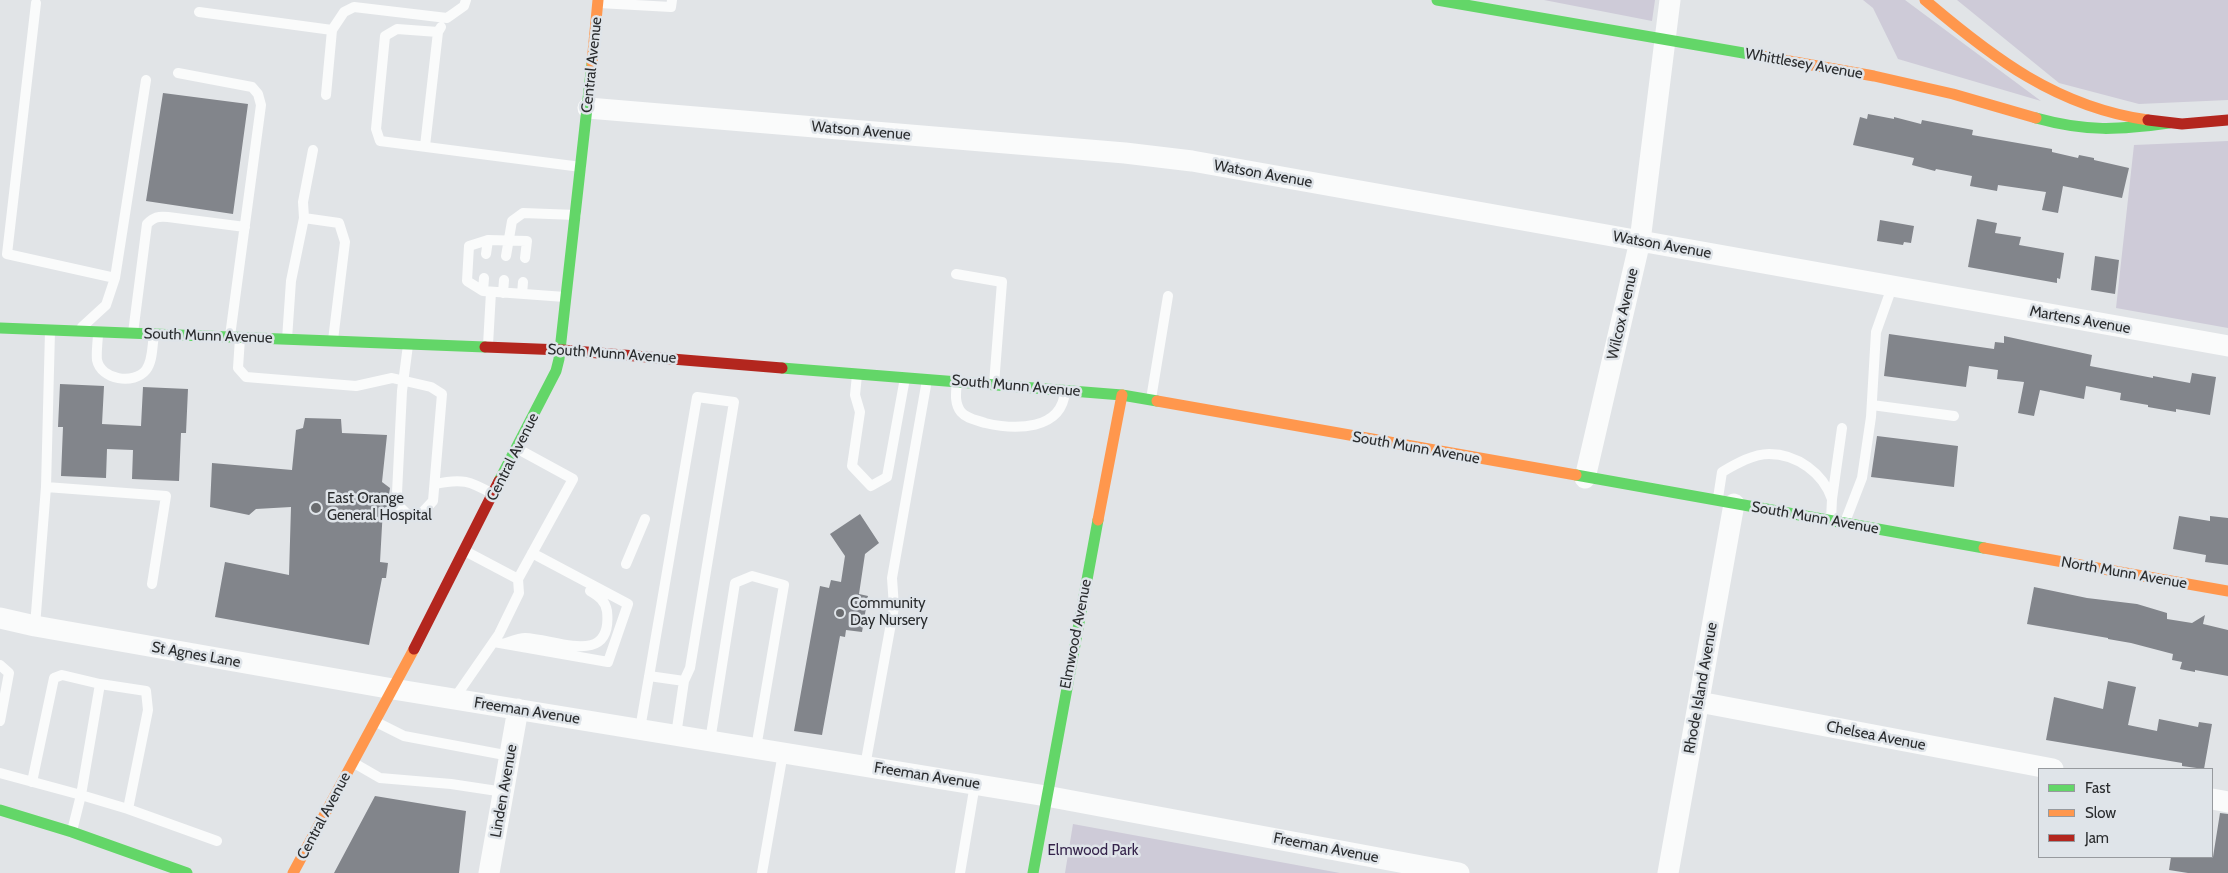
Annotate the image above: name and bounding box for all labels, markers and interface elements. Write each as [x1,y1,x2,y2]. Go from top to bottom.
street label: Central Avenue [578,16,606,114]
street label: Whittlesey Avenue [1744,45,1864,83]
street label: Watson Avenue [811,118,911,144]
street label: Watson Avenue [1212,156,1314,192]
street label: Watson Avenue [1611,227,1713,263]
street label: Wilcox Avenue [1604,266,1642,362]
street label: Martens Avenue [2028,302,2132,338]
street label: South Munn Avenue [143,325,273,347]
street label: South Munn Avenue [547,341,677,367]
street label: South Munn Avenue [951,371,1081,401]
street label: Central Avenue [483,410,543,504]
street label: South Munn Avenue [1351,428,1481,468]
place label: East Orange General Hospital [327,490,432,525]
street label: South Munn Avenue [1750,498,1880,538]
marker: East Orange General Hospital [309,501,323,515]
street label: North Munn Avenue [2060,553,2188,593]
street label: Elmwood Avenue [1057,578,1095,690]
place label: Community Day Nursery [850,595,928,630]
marker: Community Day Nursery [834,607,846,619]
street label: Rhode Island Avenue [1681,621,1721,755]
street label: St Agnes Lane [150,638,242,672]
street label: Freeman Avenue [473,694,581,728]
street label: Chelsea Avenue [1825,718,1927,754]
street label: Linden Avenue [487,743,521,839]
street label: Freeman Avenue [873,759,981,793]
legend [2038,768,2213,858]
street label: Central Avenue [293,769,355,863]
text: Fast [2085,779,2110,797]
text: Slow [2085,804,2116,822]
street label: Freeman Avenue [1272,829,1380,867]
text: Jam [2085,829,2109,847]
park label: Elmwood Park [1048,842,1138,860]

